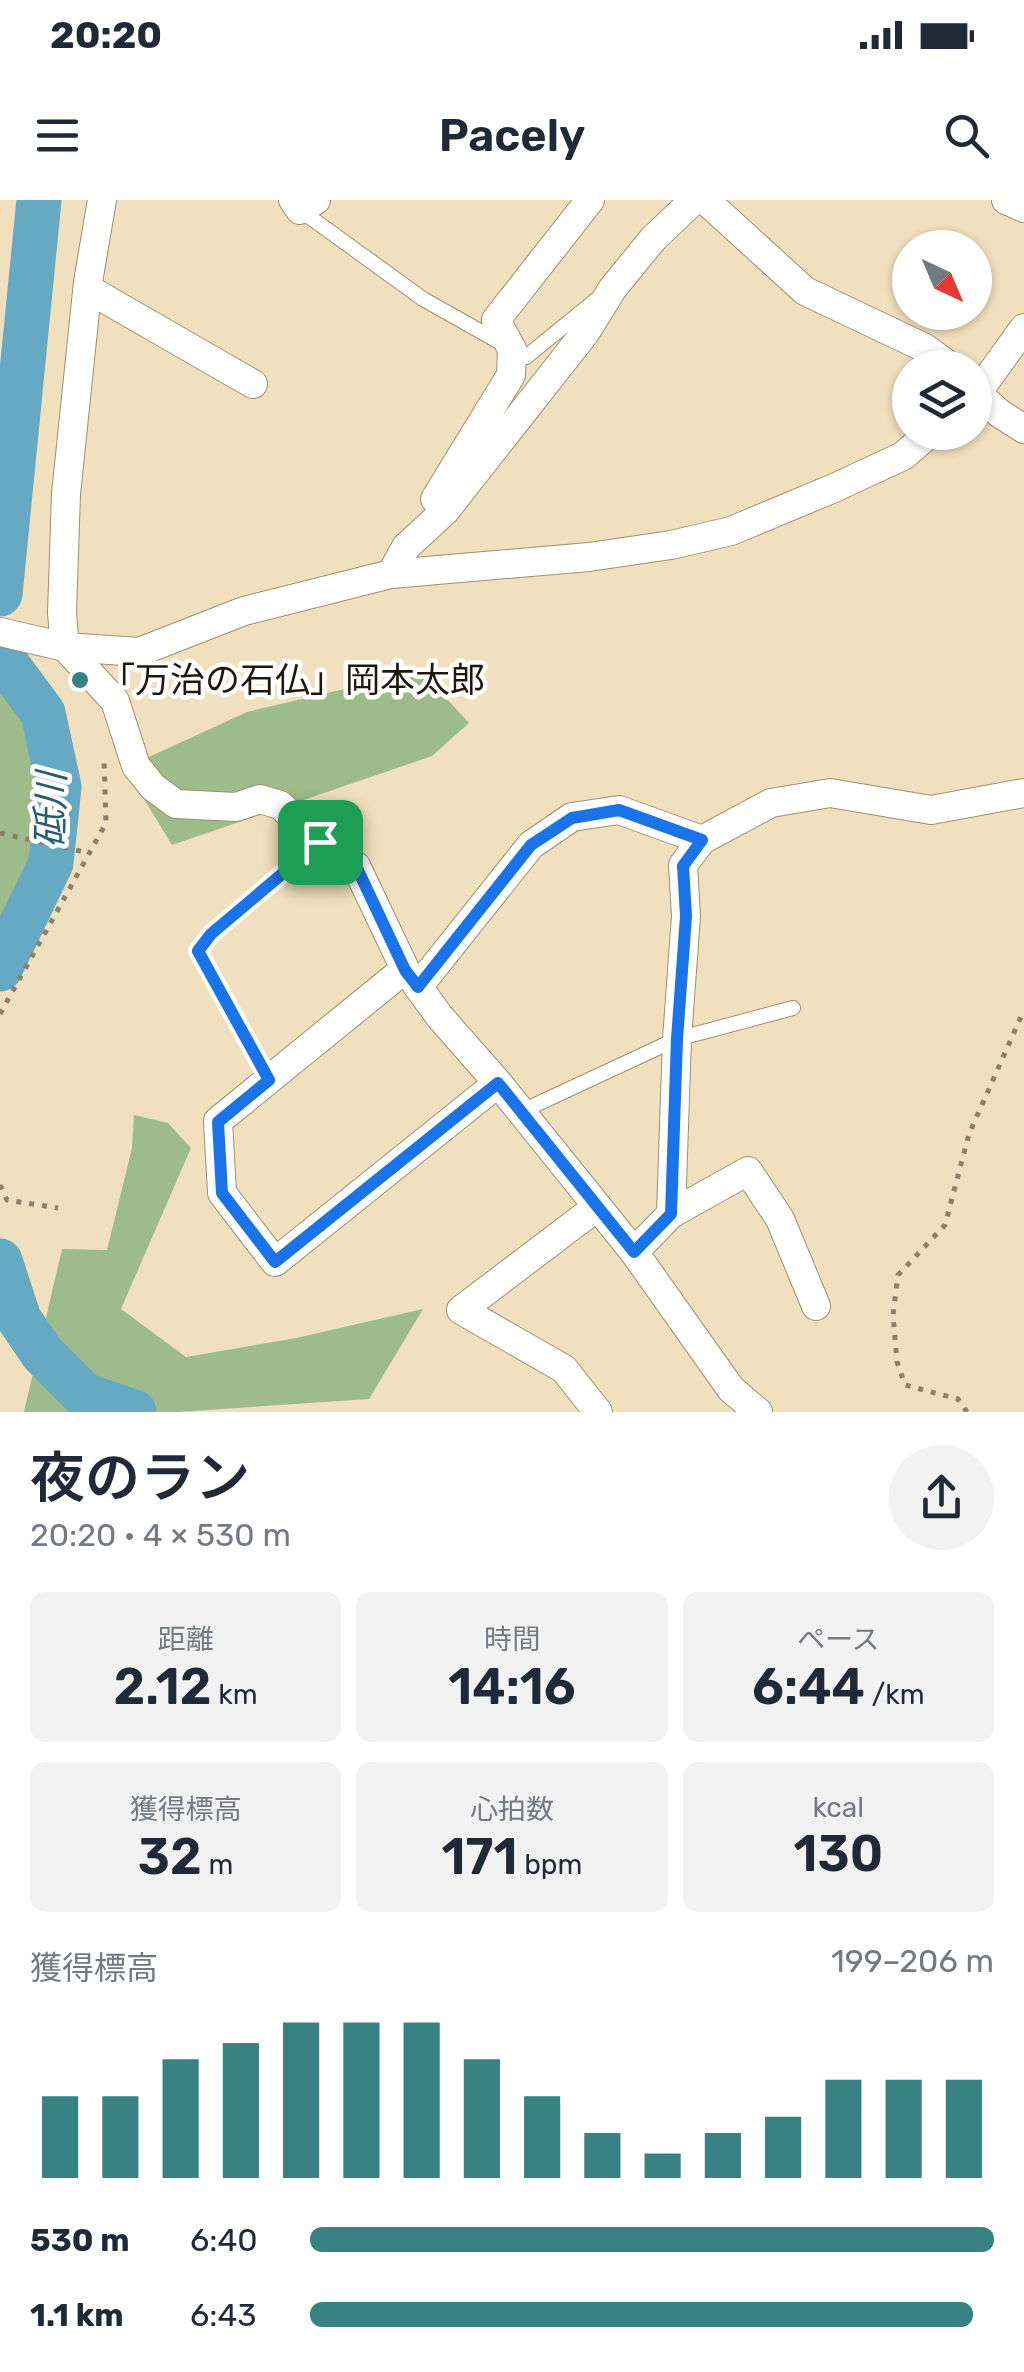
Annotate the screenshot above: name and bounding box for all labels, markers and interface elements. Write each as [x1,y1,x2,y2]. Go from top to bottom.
text: 20:20 [50,12,162,58]
icon: menu [30,108,85,163]
icon: search [939,108,994,163]
text: Pacely [439,109,585,162]
north arrow [892,230,992,330]
map controls [892,230,992,450]
button: layers [892,350,992,450]
place label: 「万治の石仏」岡本太郎 [100,659,485,701]
marker: 「万治の石仏」岡本太郎 [69,669,91,691]
water label: 砥川 [27,768,75,848]
pin [278,800,363,885]
icon: arrive [293,815,348,870]
button: share [889,1445,994,1550]
text: 夜のラン [30,1446,250,1511]
text: 20:20 · 4 × 530 m [30,1516,291,1554]
text: 距離 [158,1623,214,1656]
text: 時間 [484,1623,540,1656]
text: ペース [797,1623,880,1656]
text: 2.12 [114,1657,212,1717]
text: 14:16 [448,1657,576,1717]
text: 6:44 [752,1657,865,1717]
text: km [212,1678,258,1711]
text: /km [865,1678,925,1711]
text: kcal [813,1791,864,1824]
text: 獲得標高 [130,1793,242,1826]
text: 心拍数 [470,1793,554,1826]
text: 130 [794,1824,883,1884]
text: 32 [138,1827,202,1887]
text: 171 [442,1827,517,1887]
text: m [202,1848,234,1881]
text: bpm [517,1848,582,1881]
text: 199–206 m [831,1942,994,1980]
text: 獲得標高 [30,1949,158,1987]
text: 530 m [30,2221,130,2259]
text: 6:40 [190,2221,258,2259]
text: 1.1 km [30,2296,124,2334]
text: 6:43 [190,2296,257,2334]

